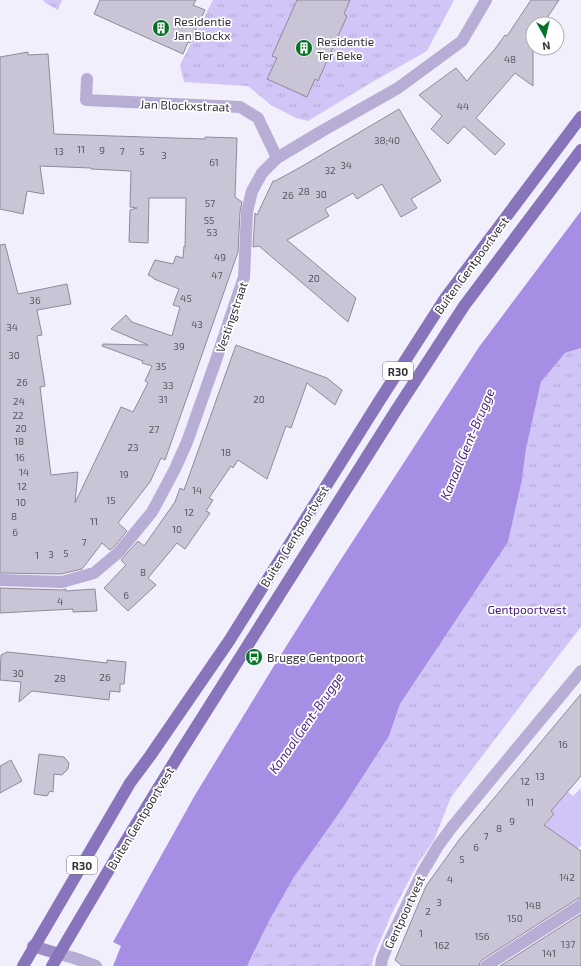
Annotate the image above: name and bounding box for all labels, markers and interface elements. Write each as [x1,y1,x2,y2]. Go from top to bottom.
place label: Residentie Jan Blockx [174,14,231,42]
north arrow [525,16,565,56]
building icon: Residentie Jan Blockx [151,18,171,38]
place label: Residentie Ter Beke [317,34,374,62]
building icon: Residentie Ter Beke [294,38,314,58]
text: N [542,39,551,53]
house number: 48 [504,53,516,65]
street label: Jan Blockxstraat [140,96,230,114]
house number: 44 [457,100,469,112]
house number: 38;40 [374,134,400,146]
house number: 11 [77,143,85,155]
house number: 9 [99,144,105,156]
house number: 13 [54,145,64,157]
house number: 7 [119,145,125,157]
house number: 5 [139,145,145,157]
house number: 3 [161,149,167,161]
house number: 61 [209,156,219,168]
house number: 34 [340,159,352,171]
house number: 32 [324,164,336,176]
house number: 28 [298,185,310,197]
house number: 30 [315,188,327,200]
house number: 26 [282,189,294,201]
house number: 57 [205,197,215,209]
street label: Buiten Gentpoortvest [431,213,511,316]
house number: 55 [204,214,214,226]
house number: 53 [207,226,217,238]
house number: 49 [214,251,226,263]
house number: 47 [211,269,223,281]
house number: 20 [308,272,320,284]
street label: Vestingstraat [212,279,250,354]
house number: 45 [180,292,192,304]
house number: 36 [29,294,41,306]
house number: 43 [191,318,203,330]
house number: 34 [6,321,18,333]
house number: 39 [173,340,185,352]
house number: 30 [8,349,20,361]
house number: 35 [156,360,166,372]
road number: R30 [383,362,413,380]
house number: 26 [16,376,28,388]
house number: 33 [162,379,174,391]
water label: Kanaal Gent-Brugge [436,386,498,502]
house number: 31 [158,393,168,405]
house number: 20 [253,393,265,405]
house number: 24 [13,395,25,407]
house number: 22 [12,409,24,421]
house number: 20 [15,422,27,434]
house number: 27 [149,423,159,435]
house number: 18 [14,435,24,447]
house number: 23 [127,441,139,453]
house number: 18 [221,446,231,458]
house number: 16 [15,451,25,463]
house number: 14 [19,466,29,478]
house number: 19 [119,468,129,480]
house number: 12 [17,480,27,492]
street label: Buiten Gentpoortvest [257,482,331,589]
house number: 14 [192,484,202,496]
house number: 15 [106,494,116,506]
house number: 10 [16,496,26,508]
house number: 12 [184,506,194,518]
house number: 8 [11,510,17,522]
house number: 11 [90,515,98,527]
house number: 10 [172,523,182,535]
house number: 6 [12,526,18,538]
house number: 7 [81,536,87,548]
house number: 5 [63,547,69,559]
house number: 3 [48,548,54,560]
house number: 1 [35,549,39,561]
house number: 8 [140,566,146,578]
house number: 6 [123,589,129,601]
house number: 4 [57,595,63,607]
park label: Gentpoortvest [488,602,567,616]
bus stop icon: Brugge Gentpoort [244,647,264,667]
place label: Brugge Gentpoort [267,650,364,664]
house number: 30 [12,667,24,679]
water label: Kanaal Gent-Brugge [265,669,347,777]
house number: 26 [99,671,111,683]
house number: 28 [54,672,66,684]
house number: 16 [558,738,568,750]
street label: Buiten Gentpoortvest [104,764,176,872]
house number: 13 [535,770,545,782]
house number: 12 [520,775,530,787]
house number: 11 [526,796,534,808]
house number: 9 [509,815,515,827]
house number: 8 [496,822,502,834]
house number: 7 [483,830,489,842]
house number: 6 [473,841,479,853]
house number: 5 [459,853,465,865]
road number: R30 [67,856,97,874]
house number: 142 [559,871,575,883]
street label: Gentpoortvest [381,873,427,951]
house number: 4 [447,873,453,885]
house number: 3 [436,896,442,908]
house number: 148 [525,899,541,911]
house number: 2 [425,905,431,917]
house number: 150 [507,912,523,924]
house number: 1 [419,927,423,939]
house number: 156 [474,930,490,942]
house number: 137 [561,938,575,950]
house number: 162 [434,939,450,951]
house number: 141 [542,947,556,959]

